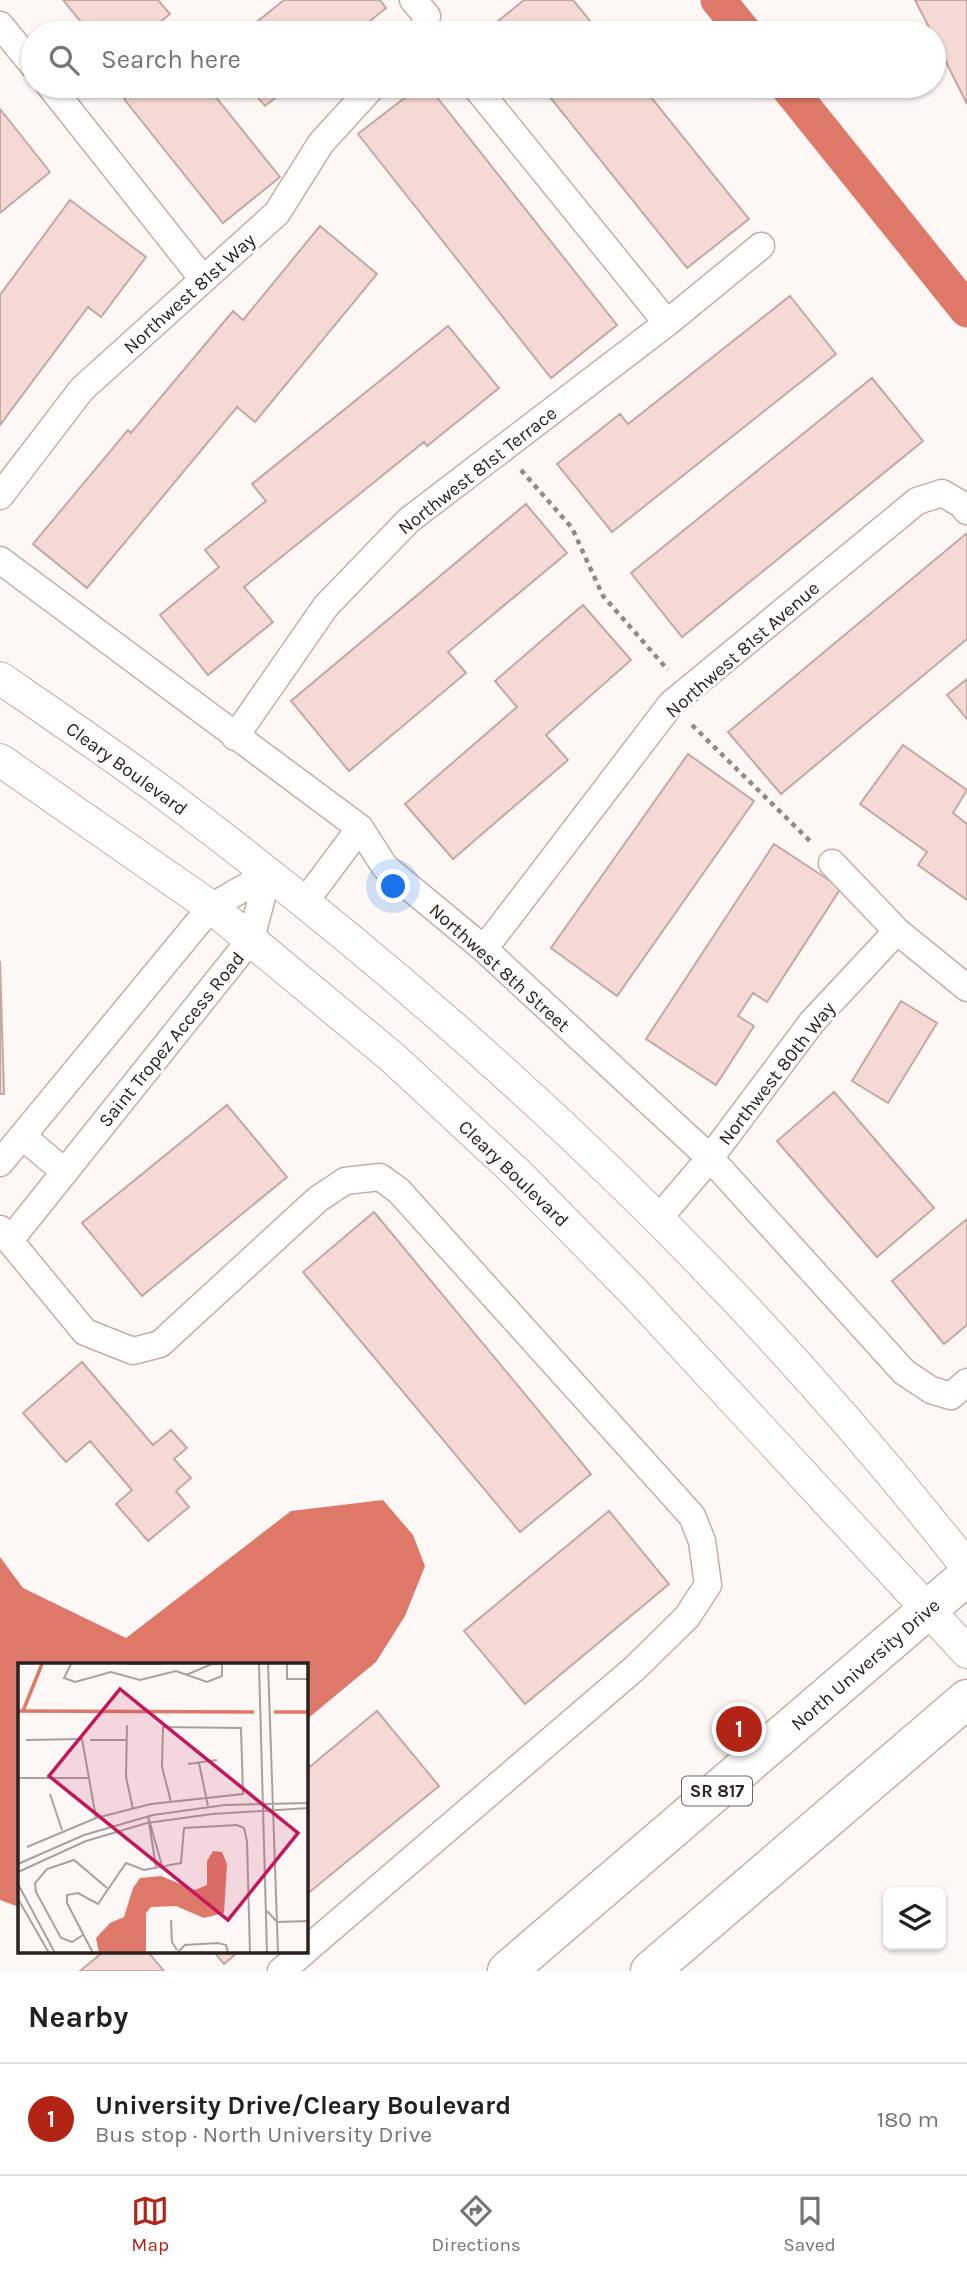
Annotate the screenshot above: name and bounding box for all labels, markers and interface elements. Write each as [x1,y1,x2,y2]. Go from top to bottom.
search box [21,21,946,98]
icon: search [45,41,83,79]
text: Search here [101,44,241,75]
street label: Northwest 81st Way [119,229,260,359]
street label: Northwest 81st Terrace [394,402,561,540]
street label: Northwest 81st Avenue [661,577,824,722]
street label: Cleary Boulevard [62,717,191,820]
your location [376,869,410,903]
street label: Northwest 8th Street [425,899,574,1036]
street label: Saint Tropez Access Road [94,948,249,1132]
street label: Northwest 80th Way [714,997,840,1150]
street label: Cleary Boulevard [454,1116,573,1232]
street label: North University Drive [787,1594,944,1735]
inset map [18,1663,308,1954]
pin: 1 [716,1703,762,1755]
road number: SR 817 [682,1776,752,1806]
map controls [883,1887,946,1950]
button: layers [883,1887,946,1950]
text: Nearby [28,1999,128,2035]
text: University Drive/Cleary Boulevard [95,2090,511,2121]
text: 1 [47,2106,55,2133]
text: 180 m [877,2106,939,2133]
text: Bus stop · North University Drive [95,2121,432,2148]
tab: Map [131,2192,169,2256]
tab: Directions [432,2192,521,2256]
tab: Saved [783,2192,836,2256]

